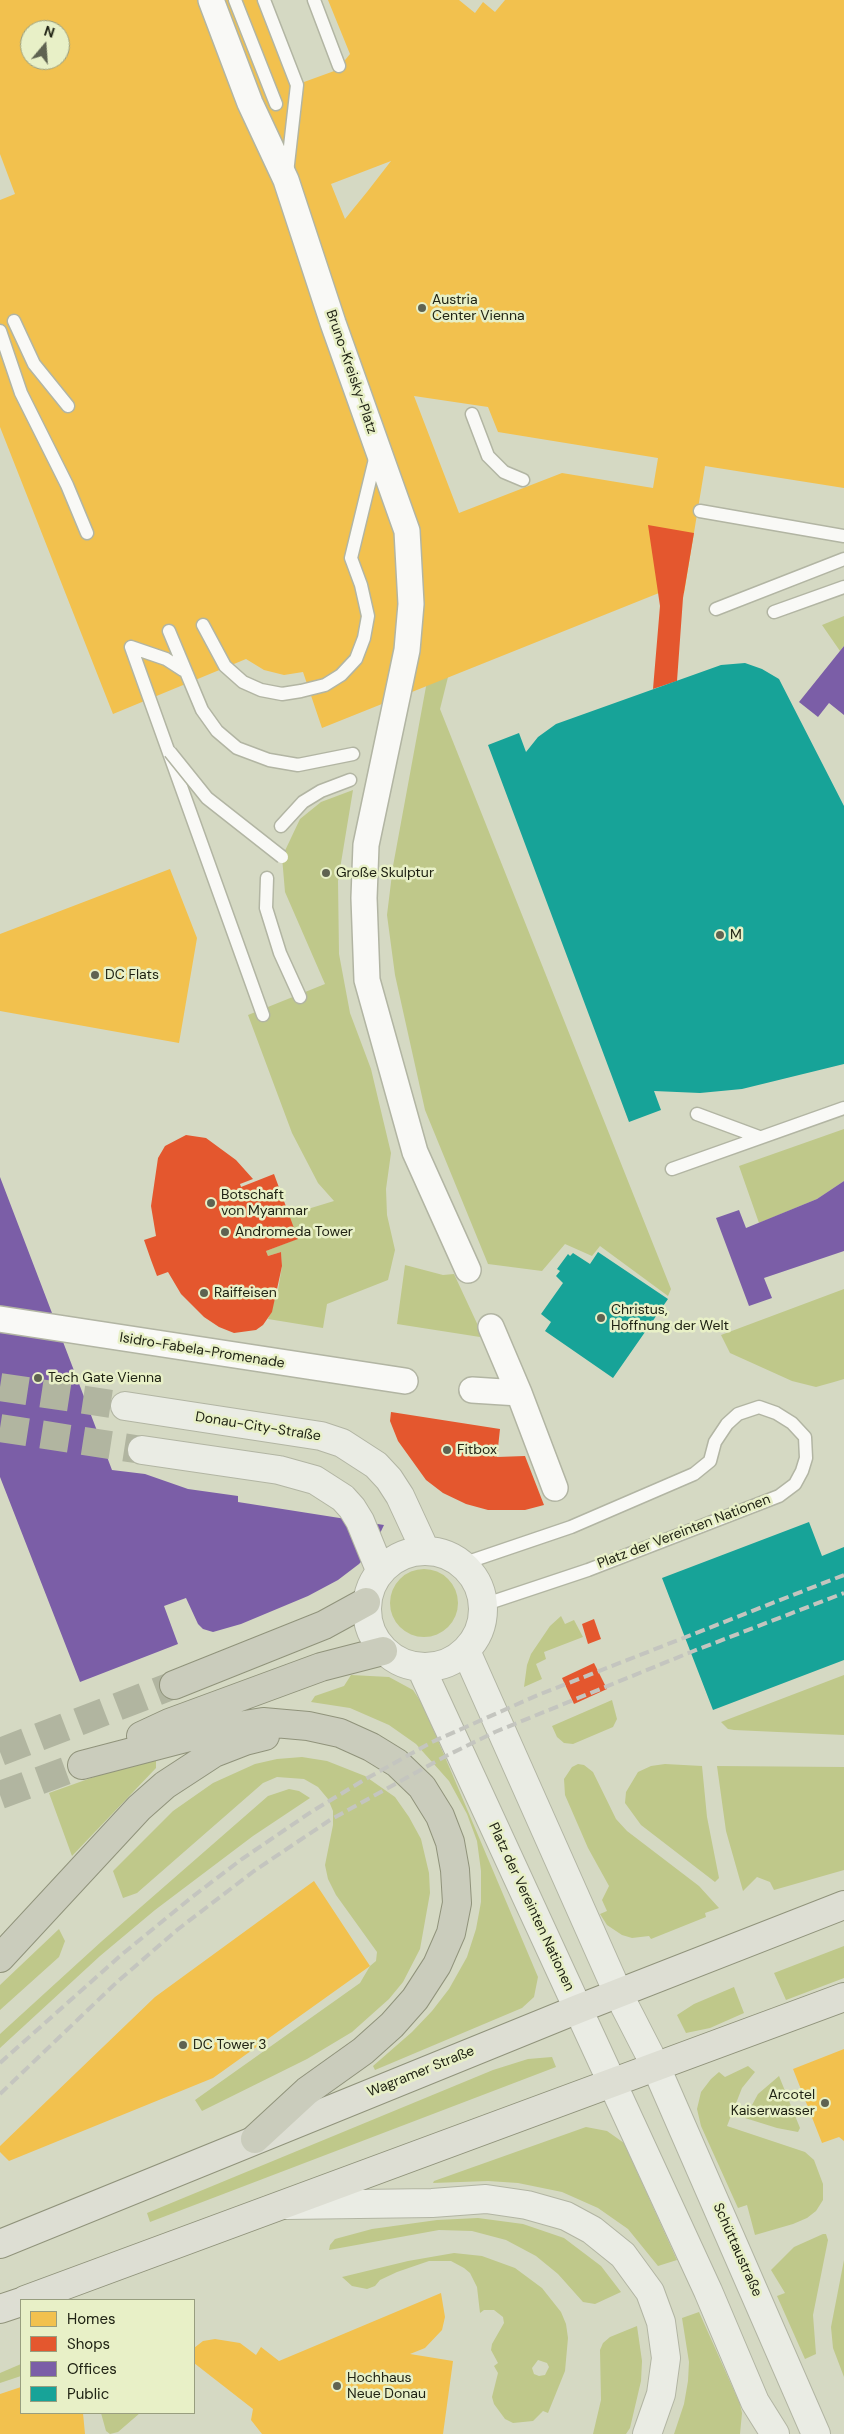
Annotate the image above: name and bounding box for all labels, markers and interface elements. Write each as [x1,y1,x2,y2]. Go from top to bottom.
north arrow [20,20,70,70]
text: N [42,22,57,42]
place label: Austria Center Vienna [432,292,525,324]
marker: Austria Center Vienna [416,302,428,314]
street label: Bruno-Kreisky-Platz [322,308,380,436]
place label: Große Skulptur [336,865,434,881]
marker: Große Skulptur [320,867,332,879]
place label: M [730,927,742,943]
marker: M [714,929,726,941]
place label: DC Flats [105,967,159,983]
marker: DC Flats [89,969,101,981]
place label: Botschaft von Myanmar [221,1187,308,1220]
marker: Botschaft von Myanmar [205,1197,217,1209]
place label: Andromeda Tower [235,1224,353,1240]
marker: Andromeda Tower [219,1226,231,1238]
place label: Raiffeisen [214,1285,277,1301]
marker: Raiffeisen [198,1287,210,1299]
place label: Christus, Hoffnung der Welt [611,1302,729,1334]
marker: Christus, Hoffnung der Welt [595,1312,607,1324]
street label: Isidro-Fabela-Promenade [118,1330,286,1372]
place label: Tech Gate Vienna [48,1370,162,1386]
marker: Tech Gate Vienna [32,1372,44,1384]
street label: Donau-City-Straße [194,1409,322,1445]
place label: Fitbox [457,1442,497,1458]
marker: Fitbox [441,1444,453,1456]
street label: Platz der Vereinten Nationen [595,1491,773,1573]
street label: Platz der Vereinten Nationen [485,1820,577,1994]
place label: DC Tower 3 [193,2037,267,2053]
marker: DC Tower 3 [177,2039,189,2051]
street label: Wagramer Straße [365,2043,477,2101]
place label: Arcotel Kaiserwasser [731,2087,815,2120]
marker: Arcotel Kaiserwasser [819,2097,831,2109]
street label: Schüttaustraße [709,2201,765,2299]
legend [20,2299,195,2414]
text: Homes [67,2309,116,2329]
text: Shops [67,2334,110,2354]
text: Offices [67,2359,117,2379]
place label: Hochhaus Neue Donau [347,2370,426,2402]
marker: Hochhaus Neue Donau [331,2380,343,2392]
text: Public [67,2384,109,2404]

